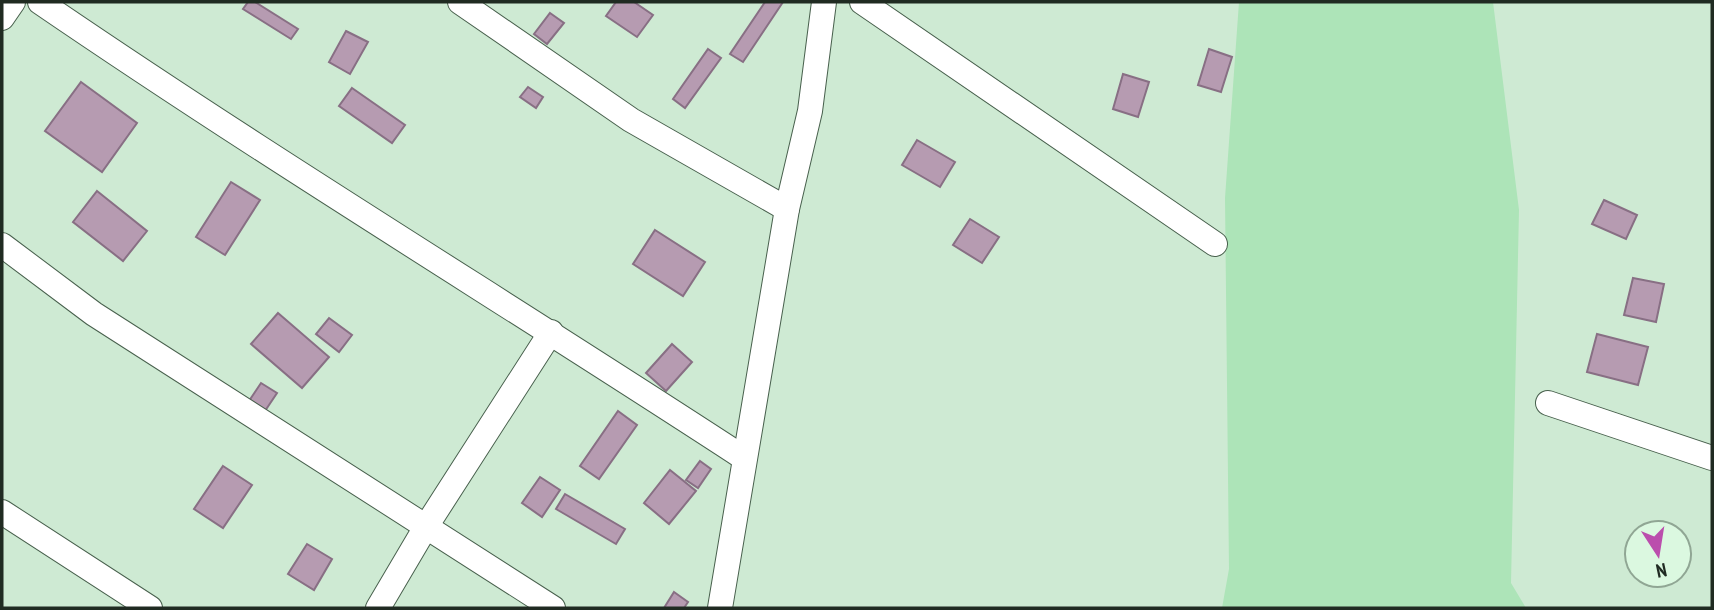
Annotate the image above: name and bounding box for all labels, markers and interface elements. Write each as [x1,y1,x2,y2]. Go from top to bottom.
north arrow [1623,519,1693,589]
text: N [1654,558,1669,583]

